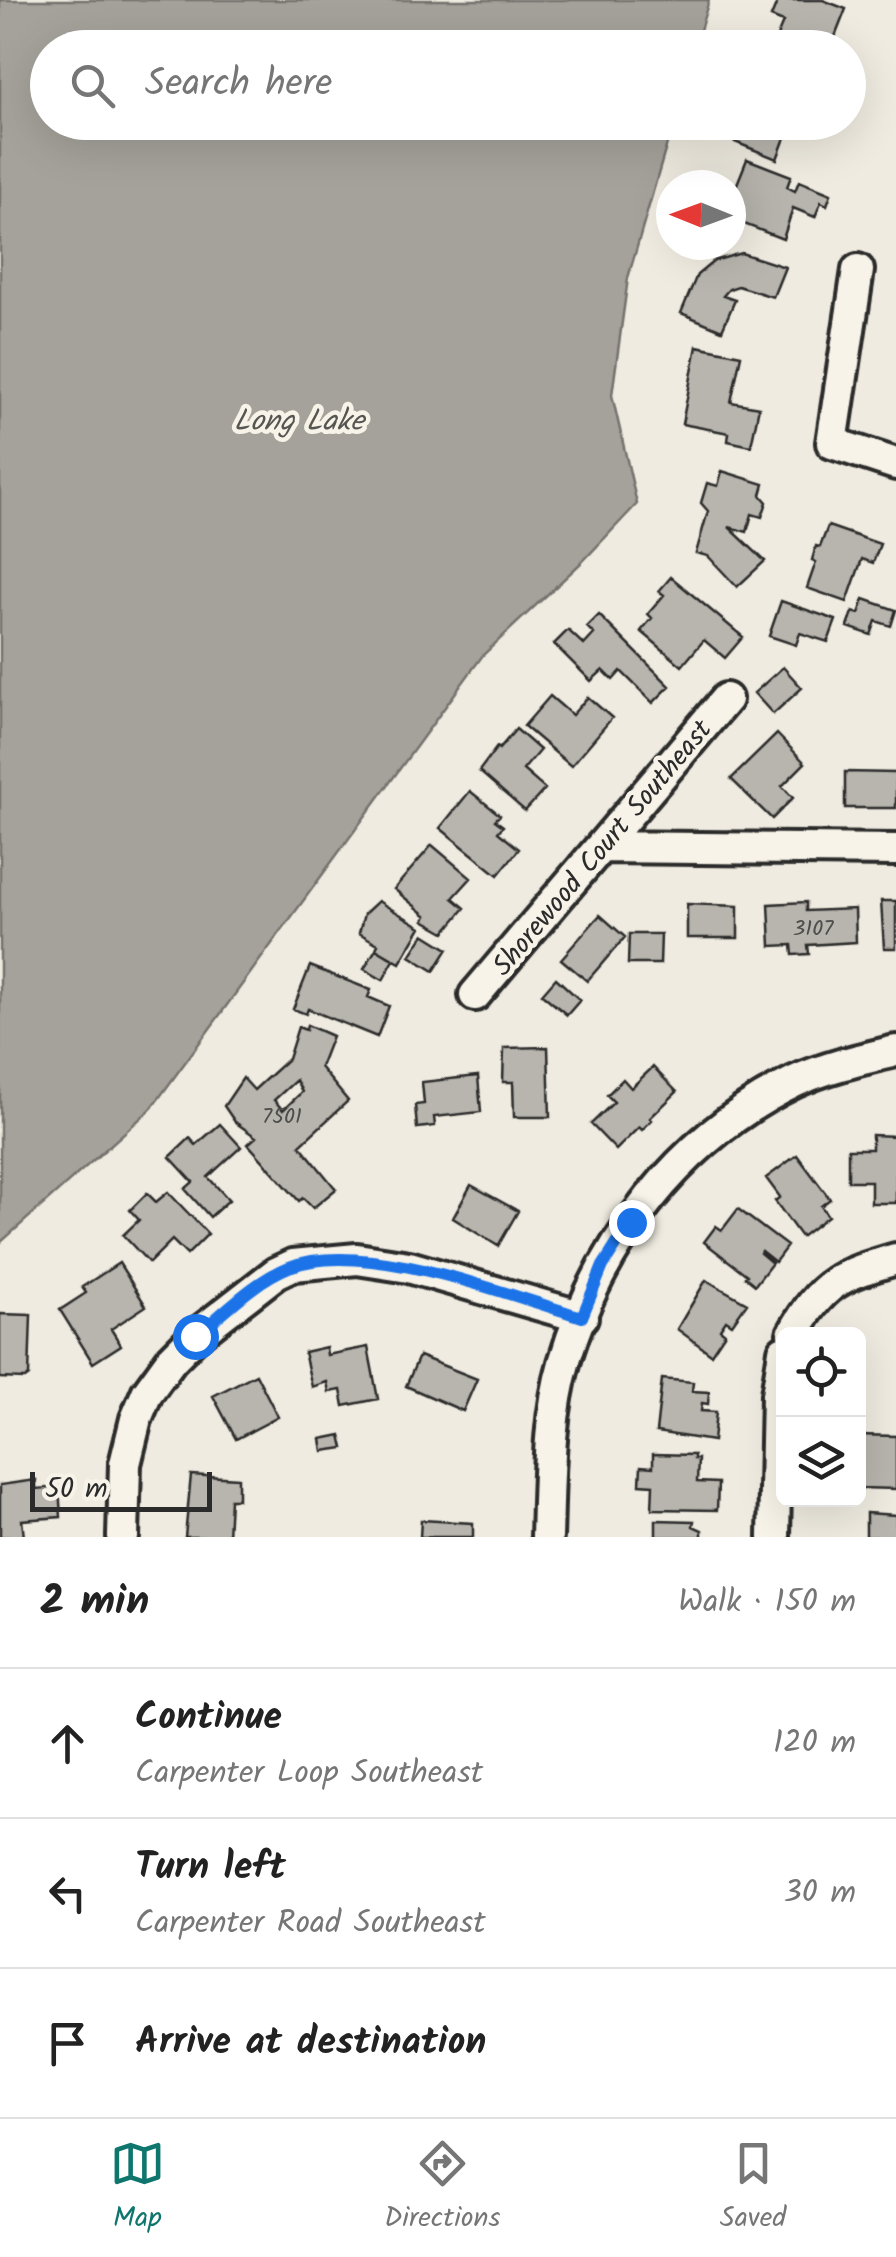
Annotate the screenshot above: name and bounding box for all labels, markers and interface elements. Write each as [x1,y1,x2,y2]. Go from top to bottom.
search box [30,30,866,140]
text: Search here [145,55,332,115]
icon: search [65,58,120,113]
north arrow [656,170,746,260]
water label: Long Lake [234,398,367,446]
street label: Shorewood Court Southeast [482,709,725,987]
house number: 3107 [793,912,834,947]
house number: 7501 [262,1100,302,1135]
route end [609,1200,655,1246]
route start [173,1314,219,1360]
map controls [776,1327,866,1507]
button: locate [776,1327,866,1417]
button: layers [776,1417,866,1507]
scale bar [30,1467,212,1512]
text: 50 m [45,1467,108,1512]
text: 2 min [40,1569,149,1636]
text: Walk · 150 m [678,1577,856,1628]
text: Continue [135,1688,282,1748]
icon: ahead [40,1716,95,1771]
text: 120 m [773,1718,856,1769]
text: Carpenter Loop Southeast [135,1748,483,1799]
text: Turn left [135,1838,286,1898]
icon: left [40,1866,95,1921]
text: 30 m [783,1868,856,1919]
text: Carpenter Road Southeast [135,1898,486,1949]
text: Arrive at destination [135,2013,486,2073]
icon: arrive [40,2016,95,2071]
tab: Map [110,2136,165,2241]
tab: Directions [384,2136,500,2241]
tab: Saved [720,2136,786,2241]

